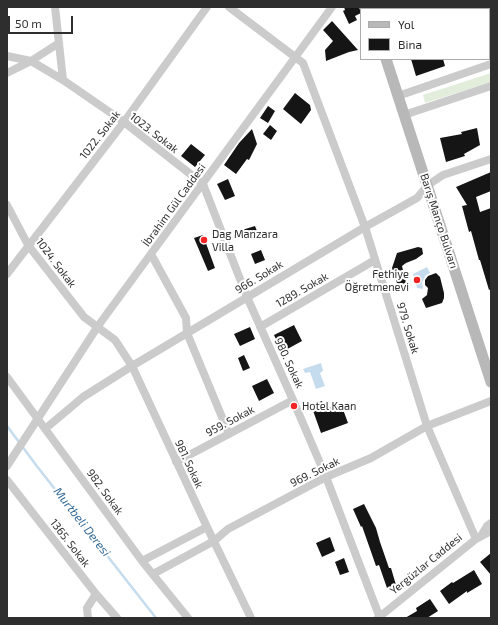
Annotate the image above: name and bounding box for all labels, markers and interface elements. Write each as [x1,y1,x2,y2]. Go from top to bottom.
scale bar [10,8,75,34]
legend [360,8,490,60]
text: 50 m [15,16,42,30]
text: Yol [398,17,414,31]
text: Bina [398,37,422,51]
street label: 1022. Sokak [77,108,123,162]
street label: 1023. Sokak [127,110,181,156]
street label: İbrahim Gül Caddesi [140,161,208,249]
street label: Barış Manço Bulvarı [417,172,461,270]
place label: Dag Manzara Villa [212,227,278,253]
marker: Dag Manzara Villa [199,235,209,245]
street label: 1024. Sokak [33,236,79,290]
street label: 966. Sokak [233,258,285,296]
place label: Fethiye Öğretmenevi [345,267,409,293]
street label: 1289. Sokak [274,270,330,310]
marker: Fethiye Öğretmenevi [412,275,422,285]
street label: 979. Sokak [394,301,422,355]
street label: 980. Sokak [272,336,306,390]
place label: Hotel Kaan [302,399,356,413]
marker: Hotel Kaan [289,401,299,411]
street label: 959. Sokak [203,403,257,439]
street label: 981. Sokak [172,438,206,490]
street label: 969. Sokak [288,454,342,490]
street label: 982. Sokak [84,466,126,518]
water label: Murtbeli Deresi [51,485,113,559]
street label: 1365. Sokak [47,516,93,570]
street label: Yergüzlar Caddesi [387,531,465,597]

